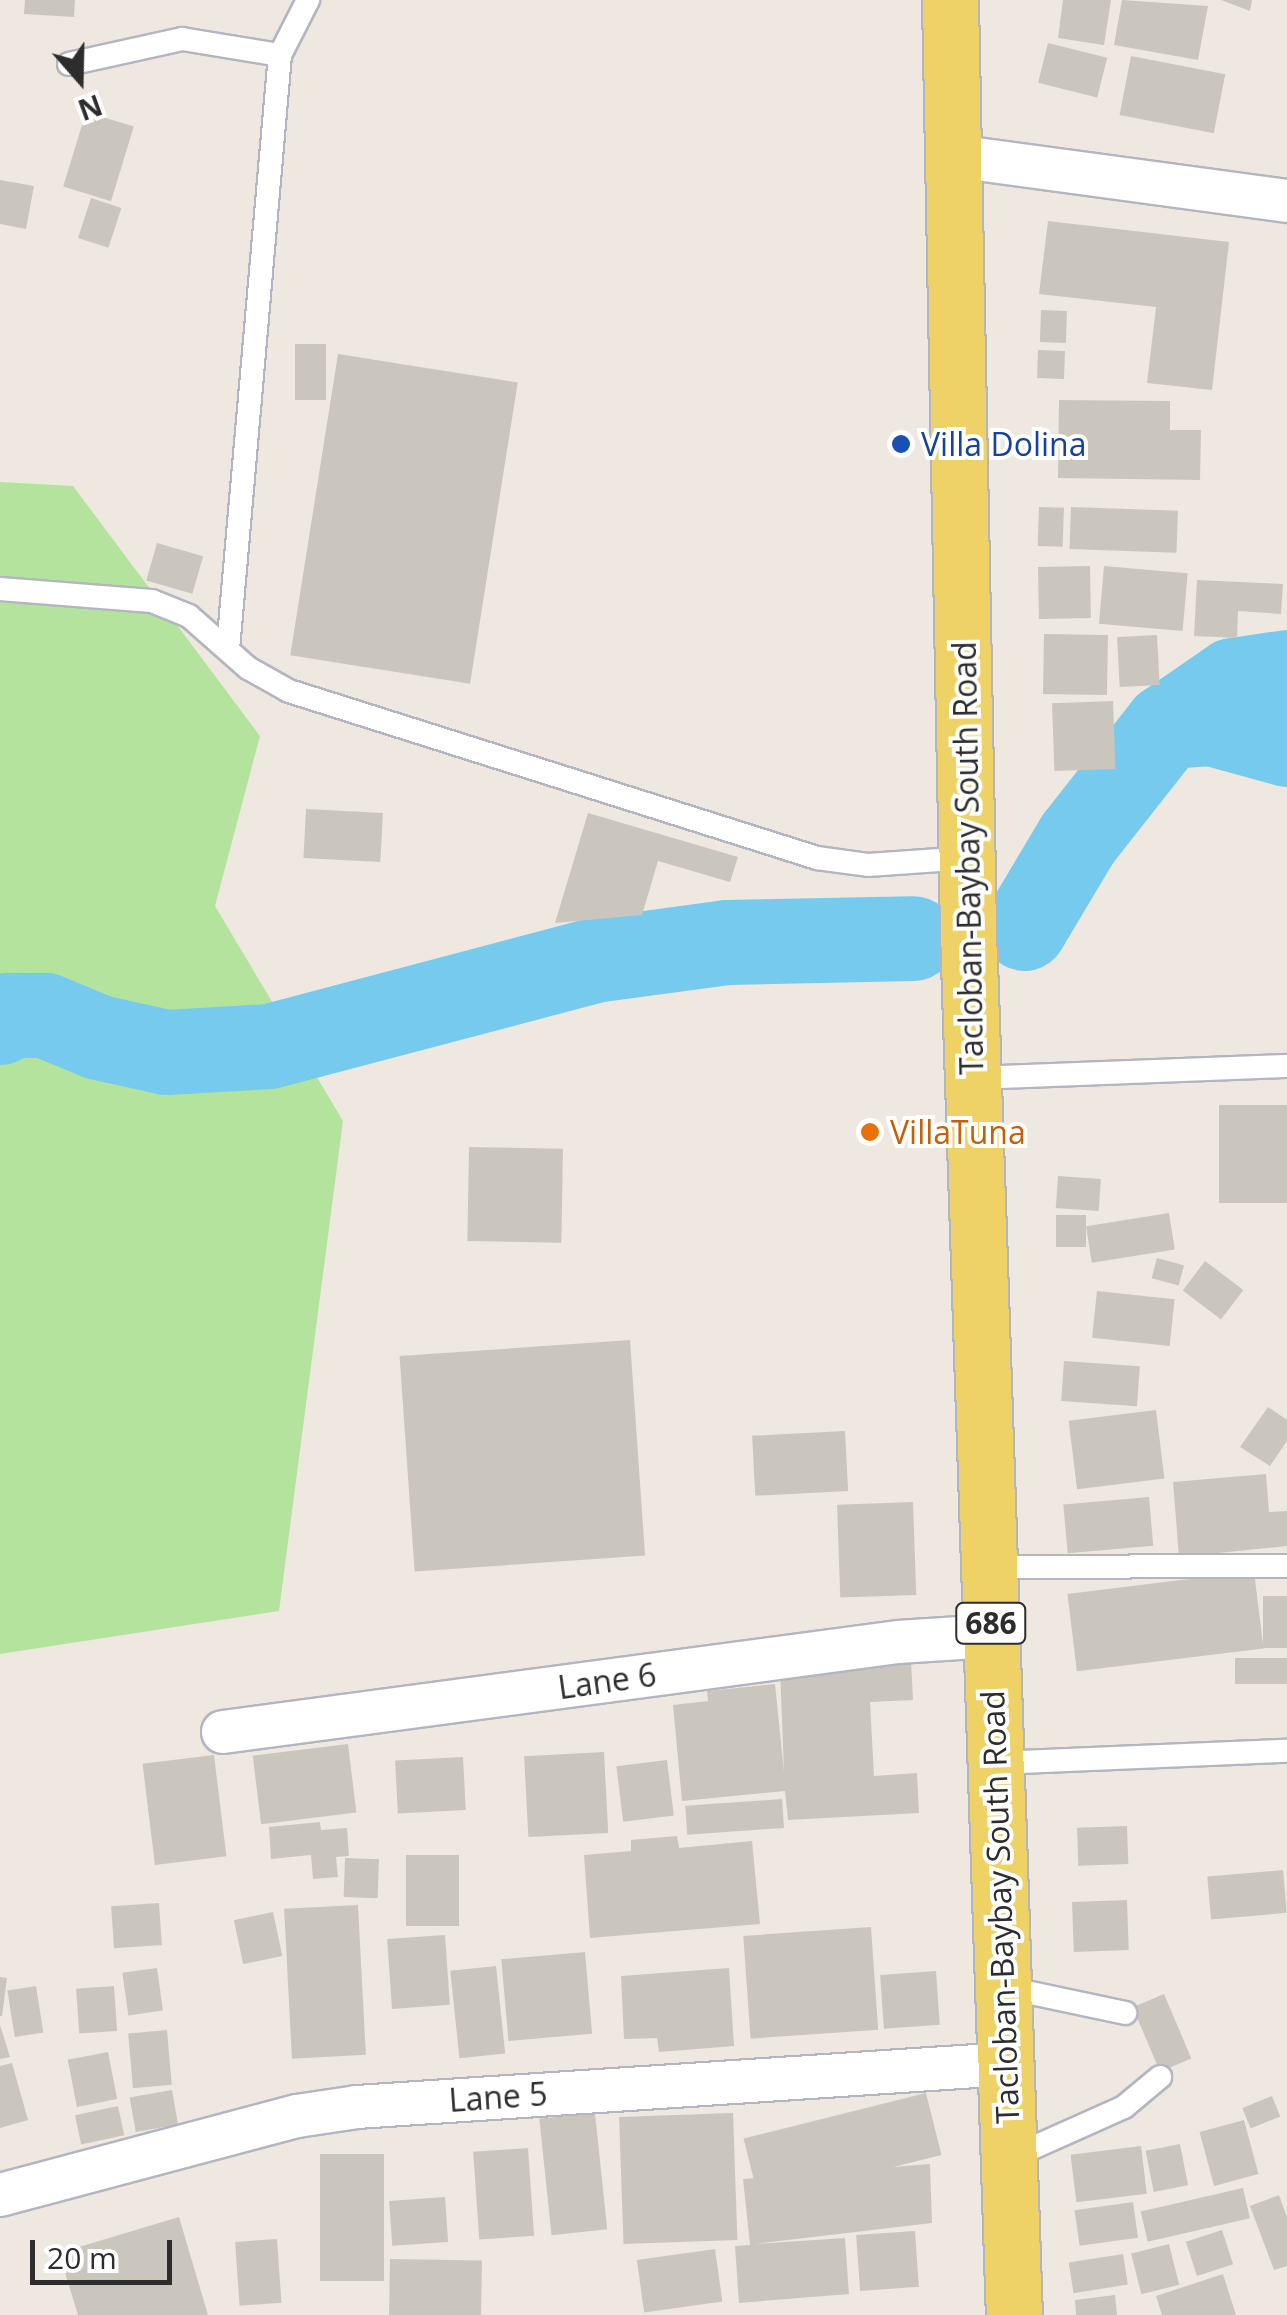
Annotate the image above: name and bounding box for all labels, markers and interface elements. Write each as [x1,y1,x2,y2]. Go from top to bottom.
north arrow [30,30,130,130]
text: N [73,86,107,130]
place label: Villa Dolina [921,425,1086,463]
marker: Villa Dolina [890,433,912,455]
street label: Tacloban-Baybay South Road [945,641,991,1075]
place label: VillaTuna [890,1113,1026,1151]
marker: VillaTuna [859,1121,881,1143]
road number: 686 [954,1598,1028,1648]
street label: Lane 6 [555,1655,659,1707]
street label: Tacloban-Baybay South Road [973,1690,1027,2124]
street label: Lane 5 [447,2074,549,2120]
scale bar [35,2220,178,2282]
text: 20 m [47,2237,117,2278]

